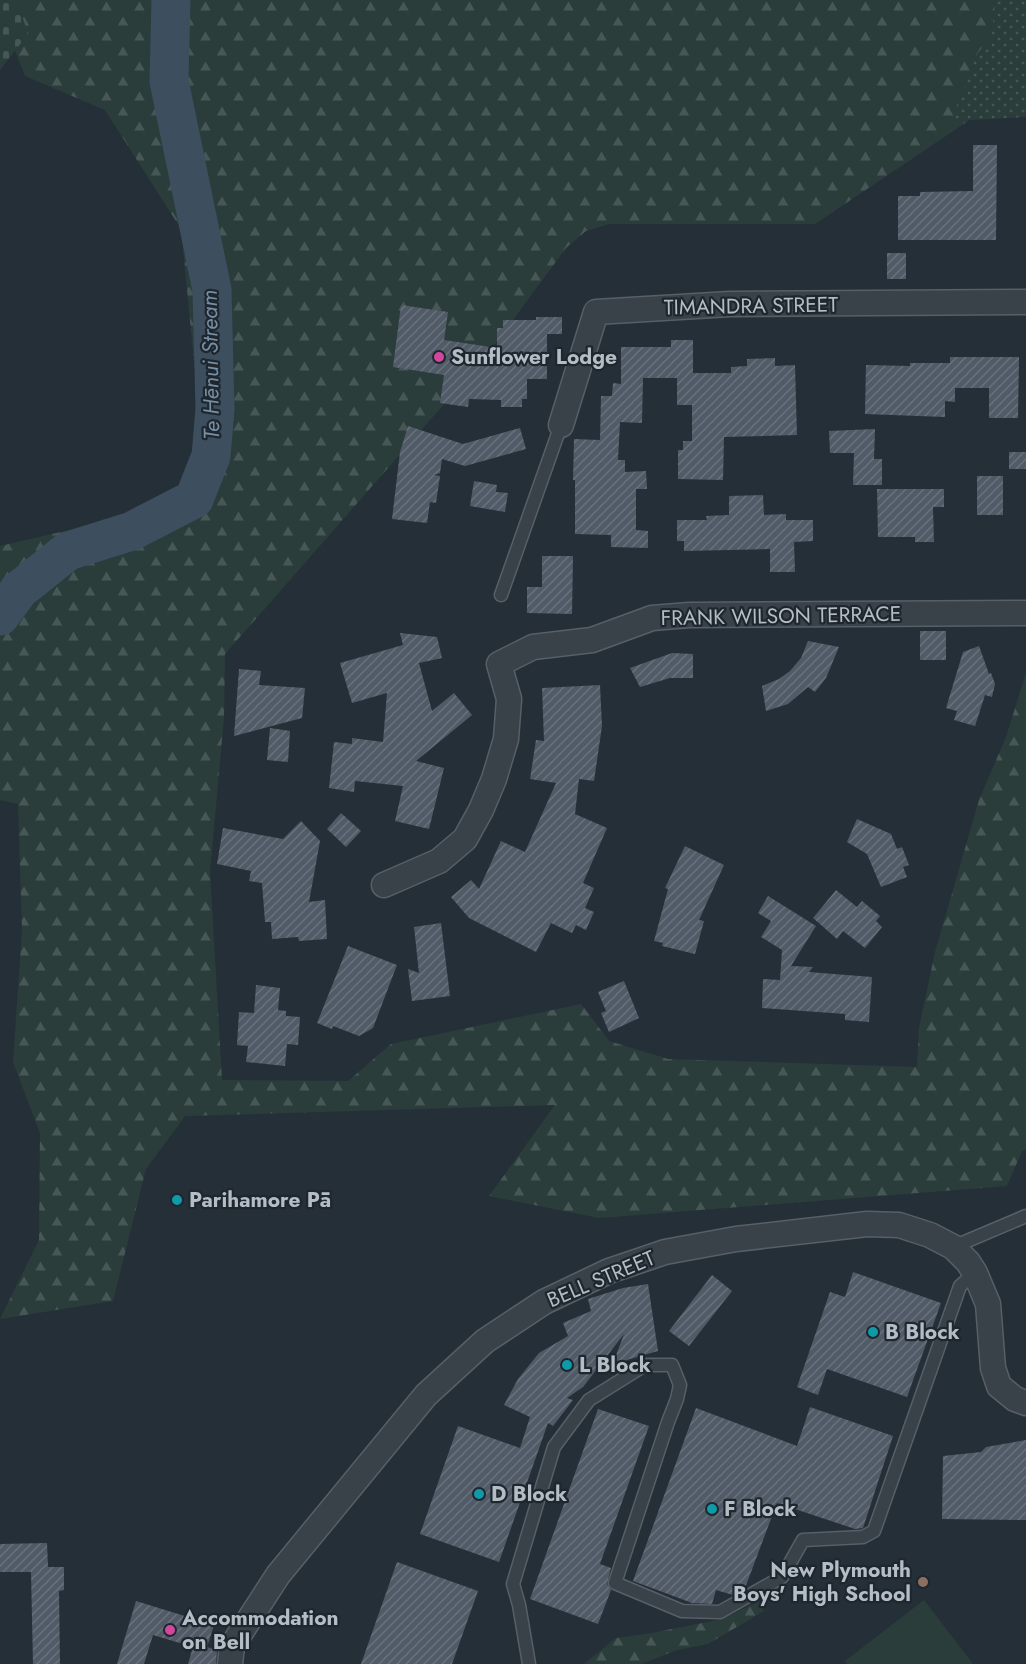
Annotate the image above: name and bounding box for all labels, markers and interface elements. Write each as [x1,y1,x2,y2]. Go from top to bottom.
street label: TIMANDRA STREET [664,289,839,323]
water label: Te Hēnui Stream [193,290,227,440]
place label: Sunflower Lodge [451,342,617,372]
marker: Sunflower Lodge [432,350,446,364]
street label: FRANK WILSON TERRACE [660,599,902,633]
place label: Parihamore Pā [189,1185,331,1215]
marker: Parihamore Pā [170,1193,184,1207]
street label: BELL STREET [542,1243,660,1315]
place label: B Block [885,1317,960,1347]
marker: B Block [866,1325,880,1339]
place label: L Block [579,1350,651,1380]
marker: L Block [560,1358,574,1372]
place label: D Block [491,1479,567,1509]
marker: D Block [472,1487,486,1501]
place label: F Block [724,1494,796,1524]
marker: F Block [705,1502,719,1516]
place label: New Plymouth Boys' High School [733,1555,911,1609]
marker: New Plymouth Boys' High School [916,1575,930,1589]
place label: Accommodation on Bell [181,1603,339,1657]
marker: Accommodation on Bell [163,1623,177,1637]

